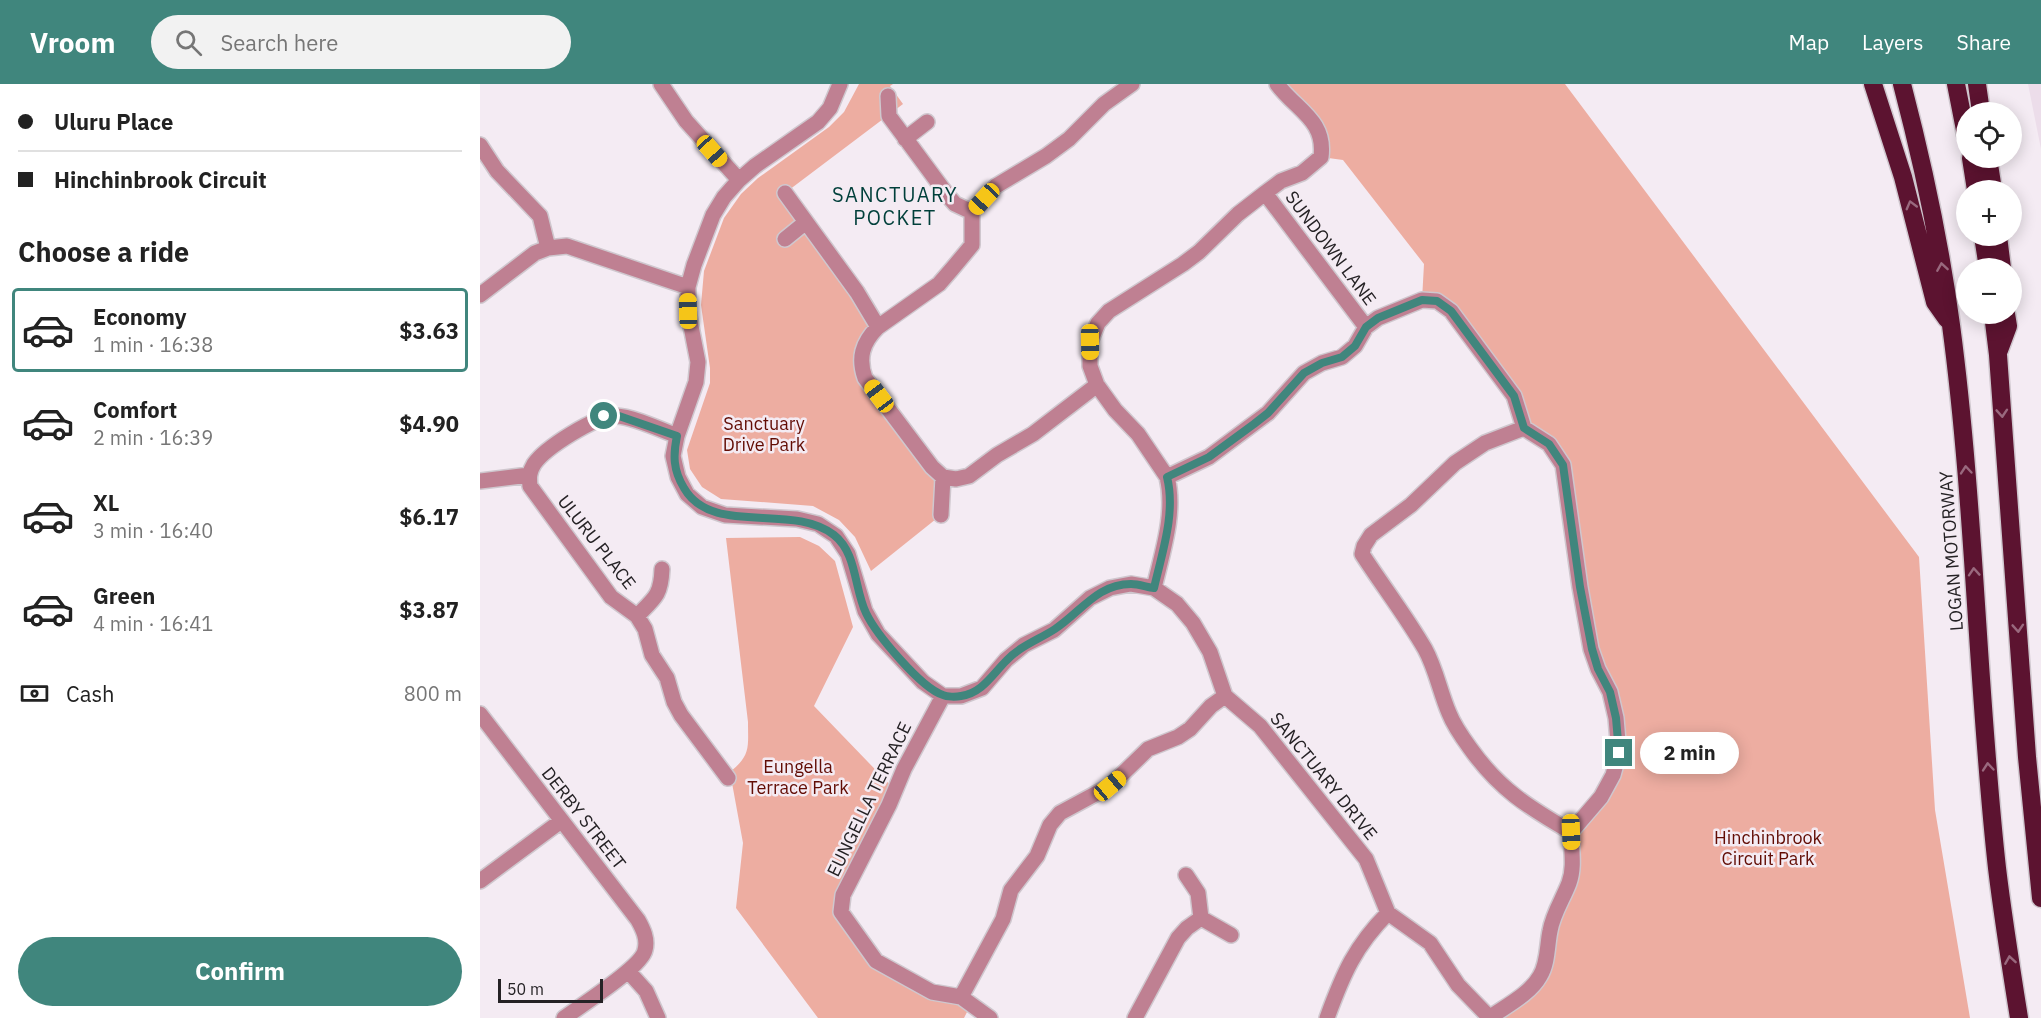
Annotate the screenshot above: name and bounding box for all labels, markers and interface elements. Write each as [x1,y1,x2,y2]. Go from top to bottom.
search box [151,15,571,69]
text: Vroom [30,24,115,61]
icon: search [172,26,205,59]
text: Search here [220,28,338,57]
text: Map [1789,28,1829,56]
text: Layers [1862,28,1924,56]
text: Share [1957,28,2011,56]
map controls [1956,102,2022,324]
button: locate [1956,102,2022,168]
text: Uluru Place [54,107,173,136]
car [693,132,731,170]
text: Hinchinbrook Circuit [54,165,267,194]
car [965,180,1003,218]
button: + [1956,180,2022,246]
district label: SANCTUARY POCKET [832,181,958,231]
street label: SUNDOWN LANE [1280,186,1382,310]
one-way arrow [1905,200,1918,210]
text: Choose a ride [18,234,189,269]
button: − [1956,258,2022,324]
one-way arrow [1937,263,1949,272]
car [679,293,697,329]
text: Economy [93,302,187,331]
icon: car [21,303,75,357]
text: $3.63 [399,316,459,345]
car [1081,324,1099,360]
text: 1 min · 16:38 [93,331,213,358]
car [861,376,897,416]
text: Comfort [93,395,177,424]
icon: car [21,396,75,450]
route start [590,402,617,429]
one-way arrow [1995,408,2008,417]
text: $4.90 [399,409,459,438]
park label: Sanctuary Drive Park [723,412,806,456]
text: 2 min · 16:39 [93,424,213,451]
one-way arrow [1960,466,1973,475]
street label: LOGAN MOTORWAY [1934,470,1968,632]
text: XL [93,488,119,517]
icon: car [21,489,75,543]
street label: ULURU PLACE [553,490,641,594]
text: $6.17 [399,502,459,531]
text: 3 min · 16:40 [93,517,213,544]
one-way arrow [1968,568,1981,577]
text: Green [93,581,155,610]
icon: car [21,582,75,636]
text: $3.87 [399,595,459,624]
text: 4 min · 16:41 [93,610,213,637]
one-way arrow [2011,624,2024,633]
icon: cash [18,677,51,710]
text: Cash [66,679,115,708]
text: 800 m [404,680,462,707]
street label: SANCTUARY DRIVE [1265,707,1383,845]
street label: EUNGELLA TERRACE [822,718,916,880]
callout: 2 min [1640,732,1739,774]
route end [1605,739,1632,766]
text: 2 min [1663,739,1716,766]
park label: Eungella Terrace Park [747,755,849,799]
street label: DERBY STREET [537,762,631,874]
one-way arrow [1982,762,1995,771]
car [1090,768,1130,804]
car [1561,814,1581,850]
park label: Hinchinbrook Circuit Park [1714,826,1823,870]
button: Confirm [18,937,462,1006]
one-way arrow [2004,956,2017,966]
scale bar [498,976,603,1004]
text: 50 m [507,979,544,999]

